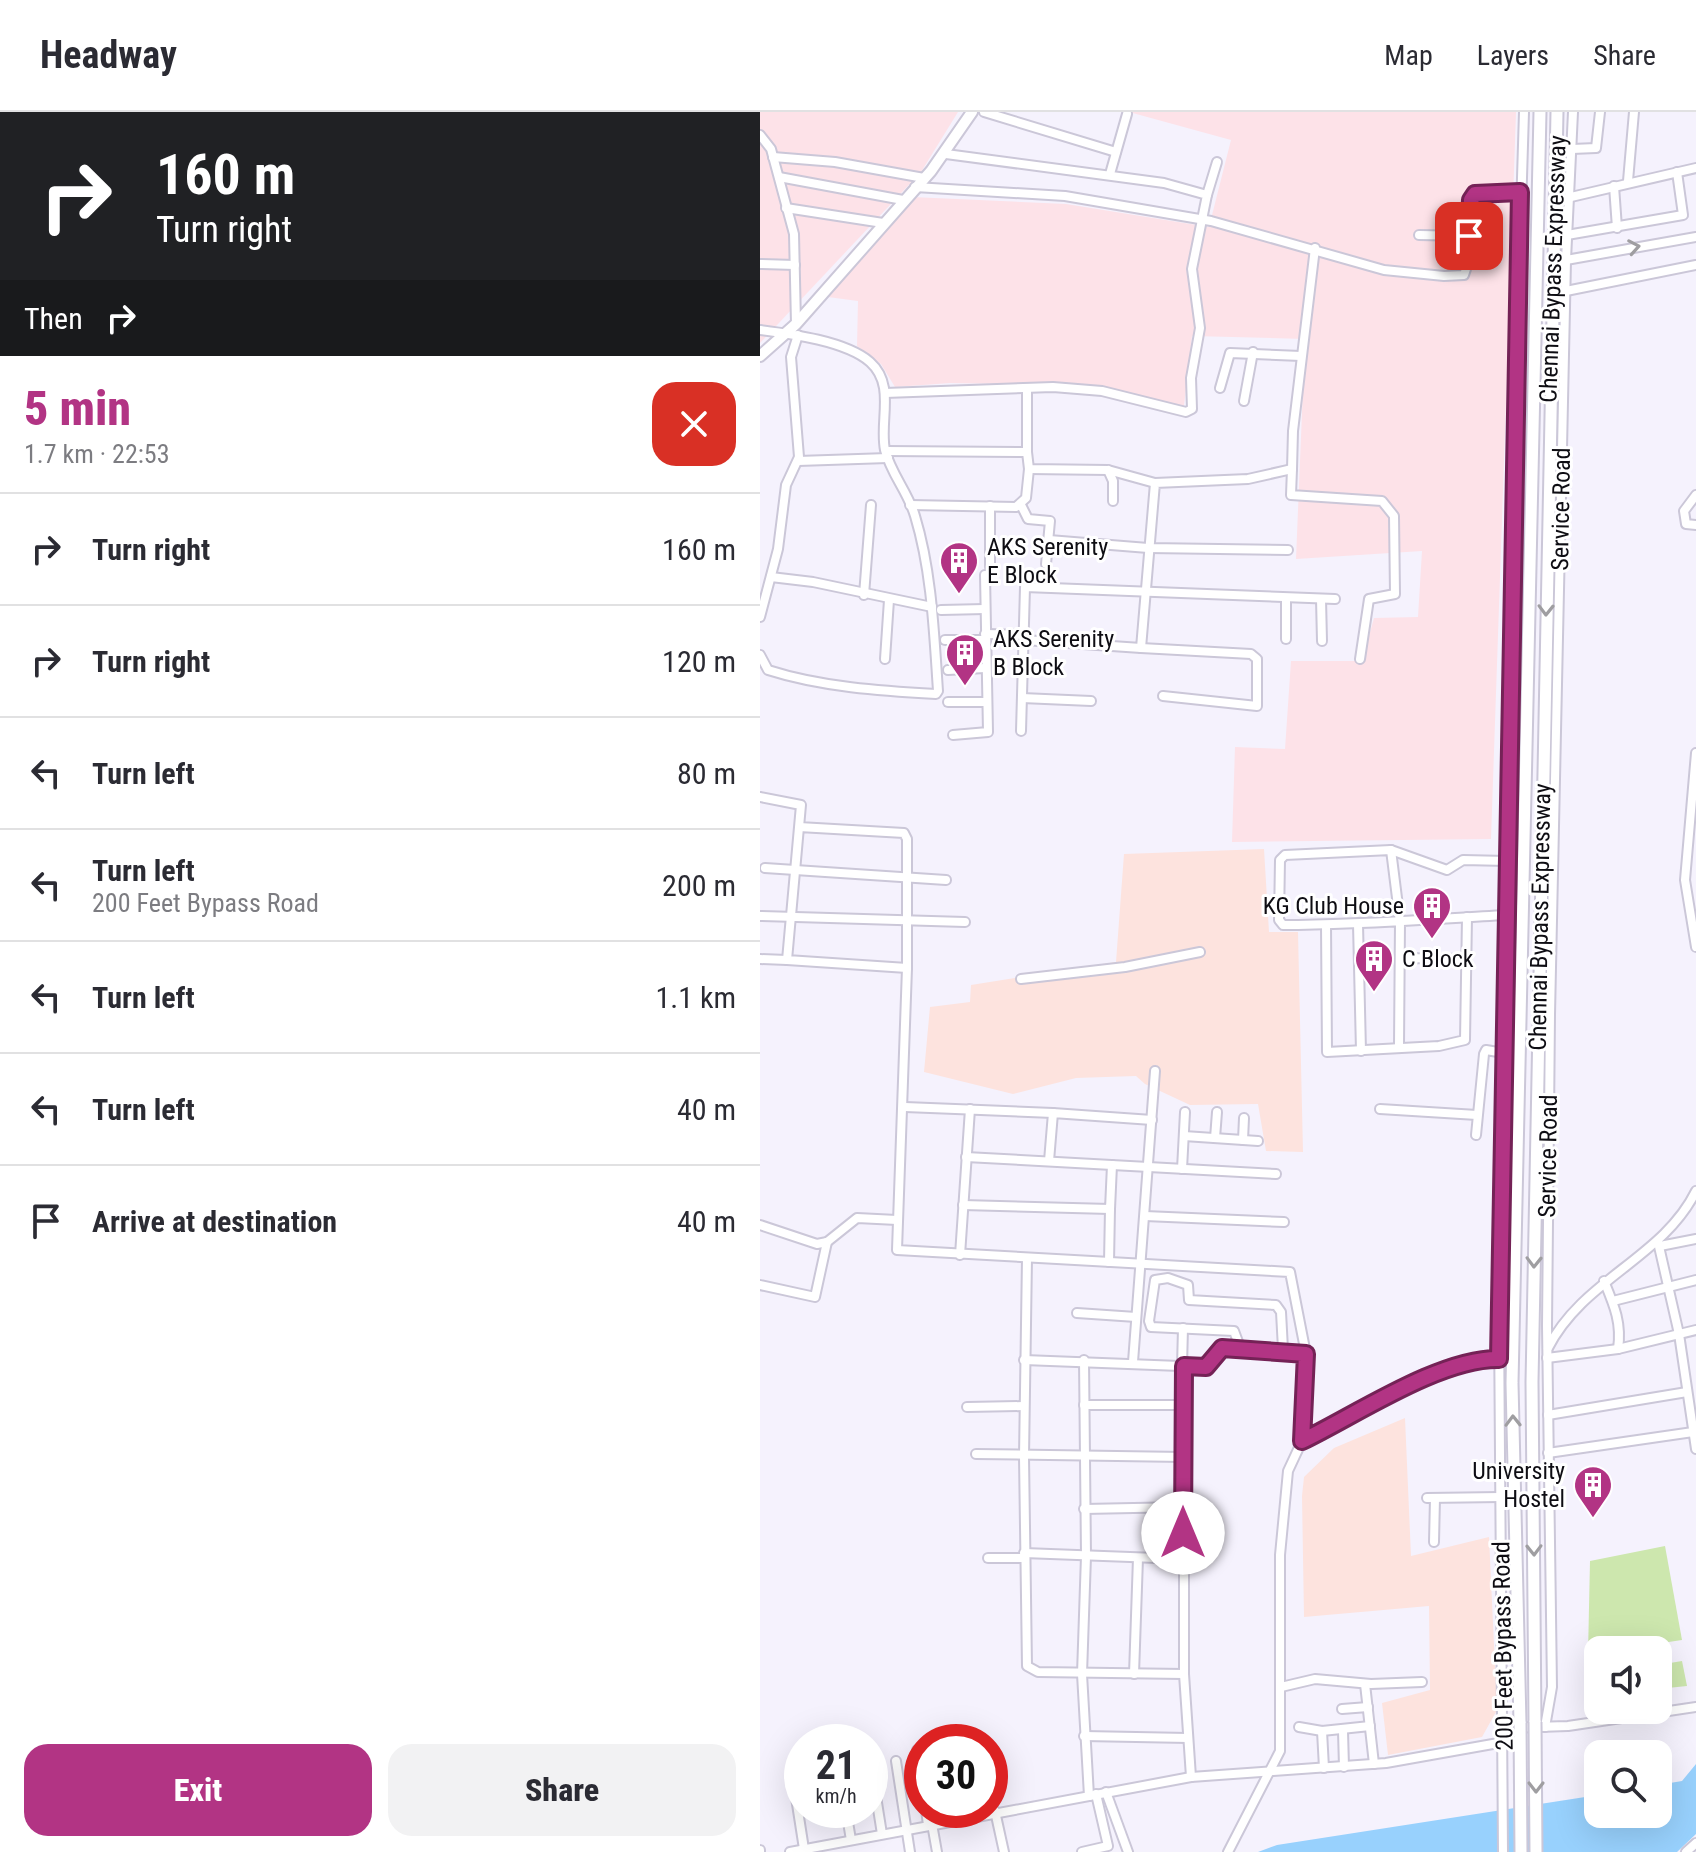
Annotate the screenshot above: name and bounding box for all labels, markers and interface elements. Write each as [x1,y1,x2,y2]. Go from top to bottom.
text: Headway [40,33,177,77]
text: Map [1384,39,1433,72]
text: Layers [1477,39,1549,72]
text: Share [1593,39,1656,72]
street label: Chennai Bypass Expressway [1534,135,1572,403]
text: 160 m [156,142,295,208]
icon: right [24,144,128,248]
pin [1435,202,1503,270]
text: Turn right [156,209,292,251]
icon: arrive [1447,214,1491,258]
one-way arrow [1627,240,1641,257]
icon: right [99,296,143,340]
text: Then [24,301,83,336]
text: 5 min [24,380,131,437]
button: close [652,382,736,466]
text: 1.7 km · 22:53 [24,439,169,469]
street label: Service Road [1546,447,1576,571]
icon: right [24,527,68,571]
text: Turn right [92,532,210,567]
text: 160 m [662,532,736,567]
place label: AKS Serenity E Block [987,533,1108,589]
building icon: AKS Serenity E Block [938,540,980,595]
one-way arrow [1537,604,1555,617]
place label: AKS Serenity B Block [993,625,1114,681]
building icon: AKS Serenity B Block [944,632,986,687]
icon: right [24,639,68,683]
text: Turn right [92,644,210,679]
text: 120 m [662,644,736,679]
icon: left [24,751,68,795]
text: Turn left [92,756,195,791]
text: 80 m [677,756,736,791]
street label: Chennai Bypass Expressway [1524,783,1556,1051]
text: Turn left [92,853,195,888]
icon: left [24,863,68,907]
text: 200 m [662,868,736,903]
building icon: KG Club House [1411,885,1453,940]
text: 200 Feet Bypass Road [92,888,319,918]
place label: KG Club House [1263,892,1404,920]
building icon: C Block [1353,938,1395,993]
place label: C Block [1402,945,1474,973]
icon: left [24,975,68,1019]
text: Turn left [92,980,195,1015]
text: 1.1 km [655,980,736,1015]
icon: left [24,1087,68,1131]
text: Turn left [92,1092,195,1127]
text: 40 m [677,1092,736,1127]
street label: Service Road [1533,1094,1563,1218]
icon: arrive [24,1199,68,1243]
text: Arrive at destination [92,1204,337,1239]
text: 40 m [677,1204,736,1239]
one-way arrow [1525,1256,1543,1269]
one-way arrow [1505,1414,1522,1427]
place label: University Hostel [1472,1457,1565,1513]
building icon: University Hostel [1572,1464,1614,1519]
position arrow [1141,1491,1225,1575]
street label: 200 Feet Bypass Road [1487,1541,1519,1751]
one-way arrow [1525,1544,1542,1557]
map controls [1584,1636,1672,1828]
button: sound [1584,1636,1672,1724]
speed limit sign: 30 [904,1724,1008,1828]
button: search [1584,1740,1672,1828]
text: 21 [816,1742,856,1789]
button: Exit [24,1744,372,1836]
button: Share [388,1744,736,1836]
one-way arrow [1527,1781,1545,1794]
text: km/h [815,1784,857,1808]

